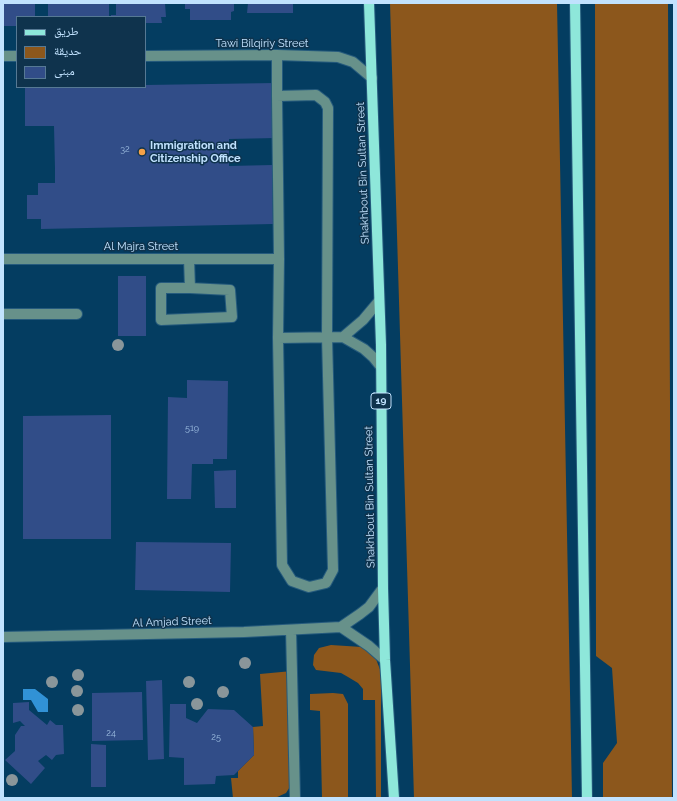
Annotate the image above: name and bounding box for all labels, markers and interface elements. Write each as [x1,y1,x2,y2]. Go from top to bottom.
legend [16,16,146,88]
text: طريق [54,24,79,38]
street label: Tawi Bilqiriy Street [216,37,308,51]
text: حديقة [54,44,82,58]
text: مبنى [54,64,75,78]
street label: Shakhbout Bin Sultan Street [354,102,372,244]
place label: Immigration and Citizenship Office [150,139,241,165]
house number: 32 [120,144,130,154]
marker: Immigration and Citizenship Office [137,147,147,157]
street label: Al Majra Street [104,240,178,254]
road number: 19 [371,393,391,409]
house number: 519 [185,423,199,433]
street label: Shakhbout Bin Sultan Street [362,426,378,568]
street label: Al Amjad Street [132,614,212,630]
house number: 24 [106,728,116,738]
house number: 25 [211,732,221,742]

